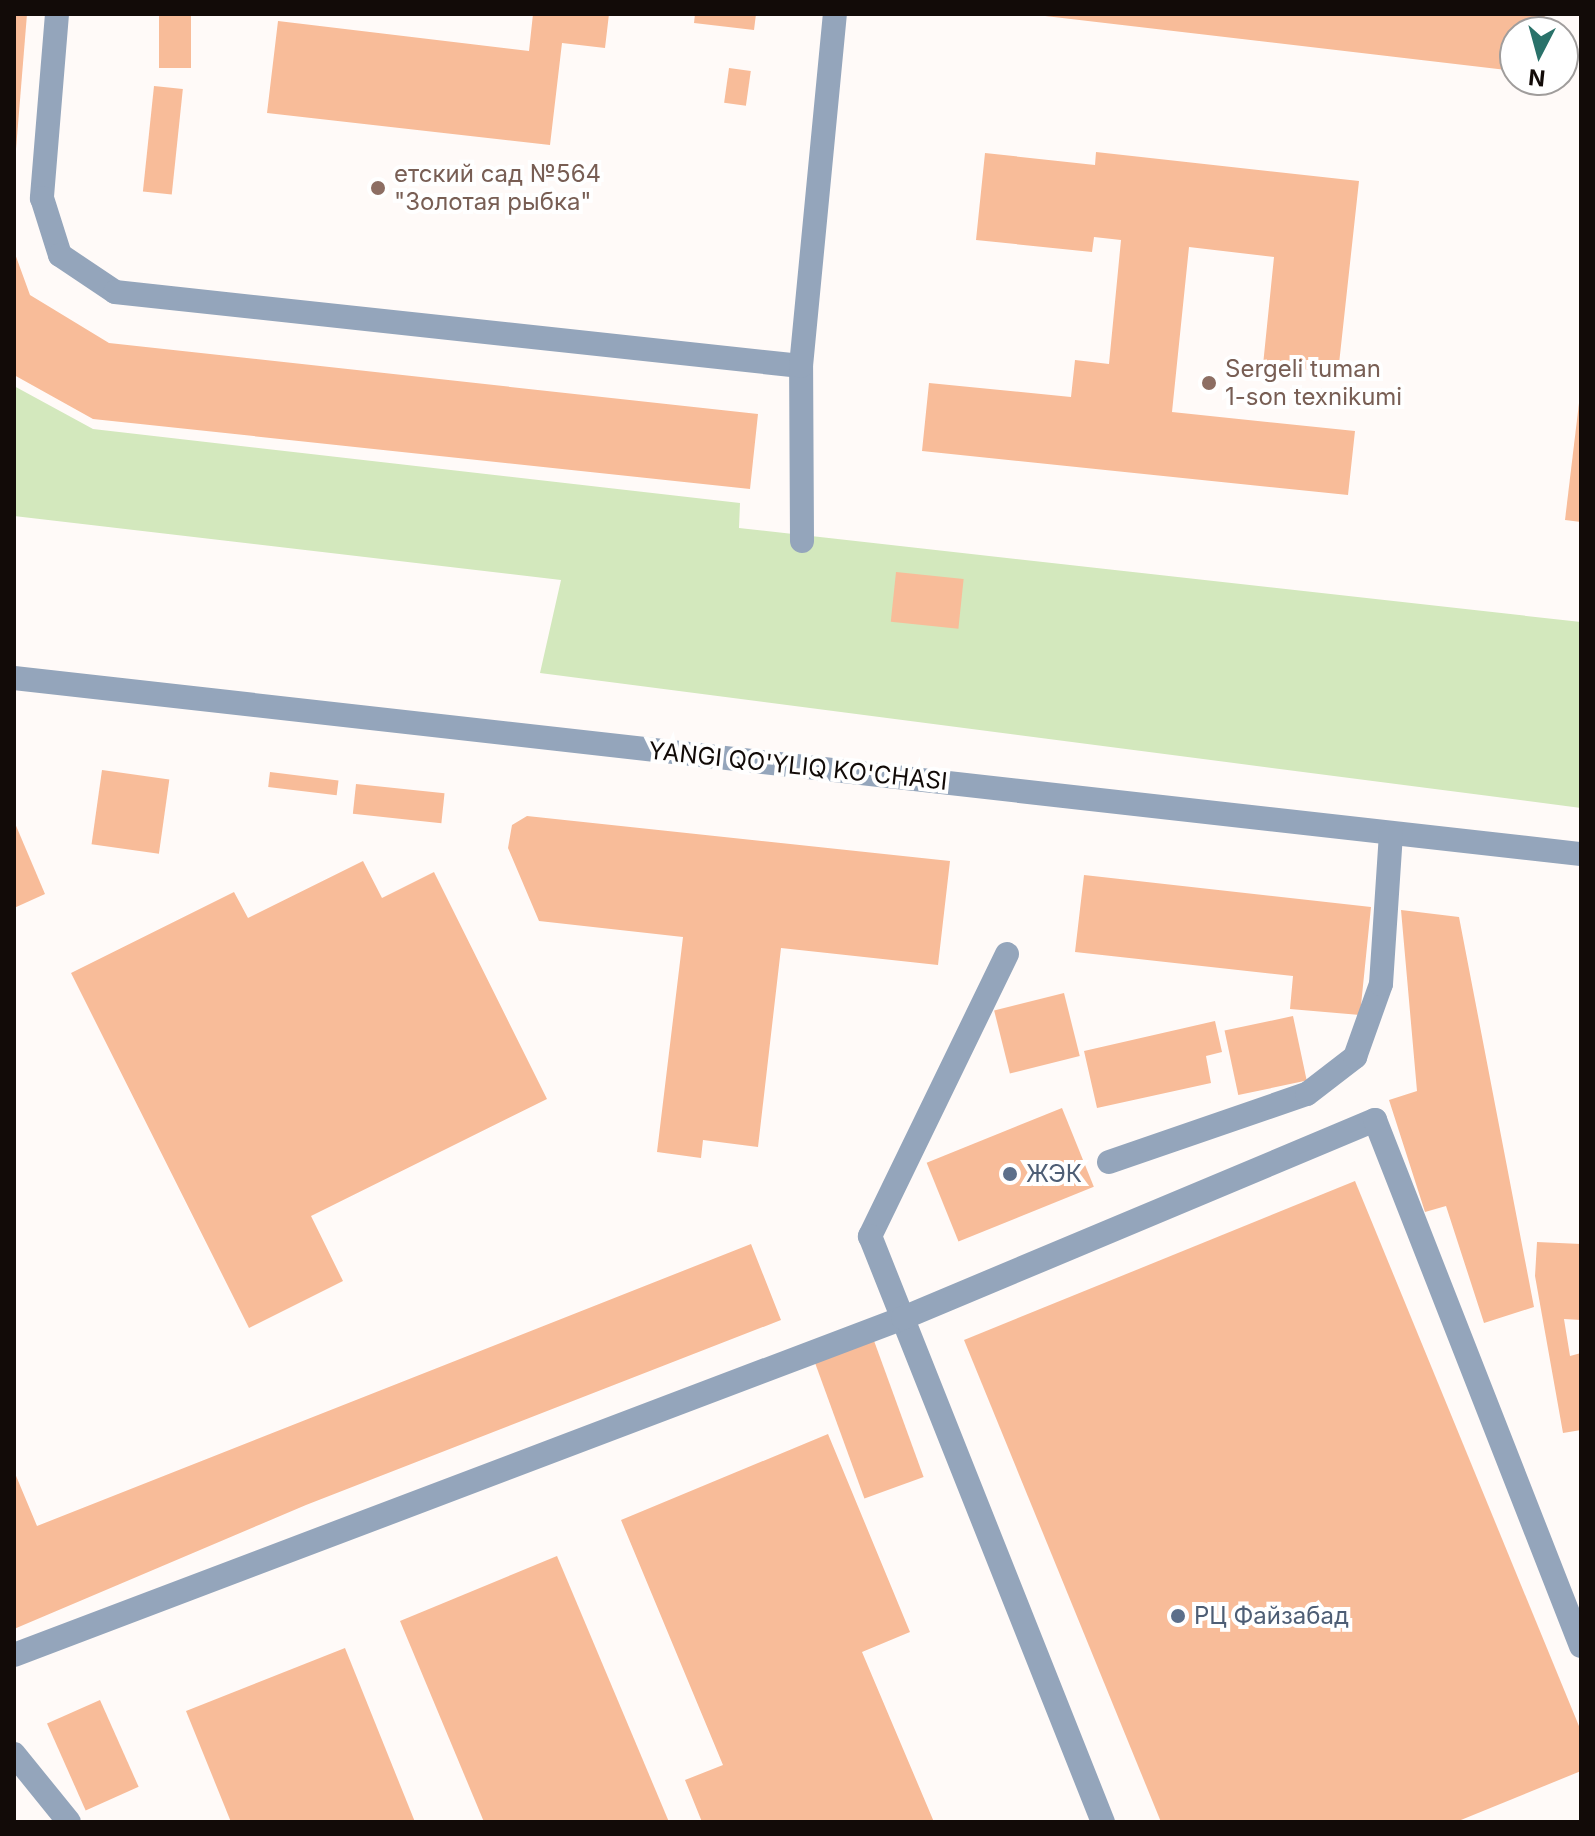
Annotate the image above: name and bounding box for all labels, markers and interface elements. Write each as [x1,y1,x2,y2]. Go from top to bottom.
north arrow [1499,16,1579,96]
text: N [1527,64,1546,92]
place label: етский сад №564 "Золотая рыбка" [394,160,601,216]
marker: етский сад №564 "Золотая рыбка" [369,179,387,197]
place label: Sergeli tuman 1-son texnikumi [1225,355,1402,411]
marker: Sergeli tuman 1-son texnikumi [1200,374,1218,392]
street label: YANGI QO'YLIQ KO'CHASI [647,736,949,796]
place label: ЖЭК [1026,1160,1082,1188]
marker: ЖЭК [1001,1165,1019,1183]
place label: РЦ Файзабад [1194,1602,1349,1630]
marker: РЦ Файзабад [1169,1607,1187,1625]

